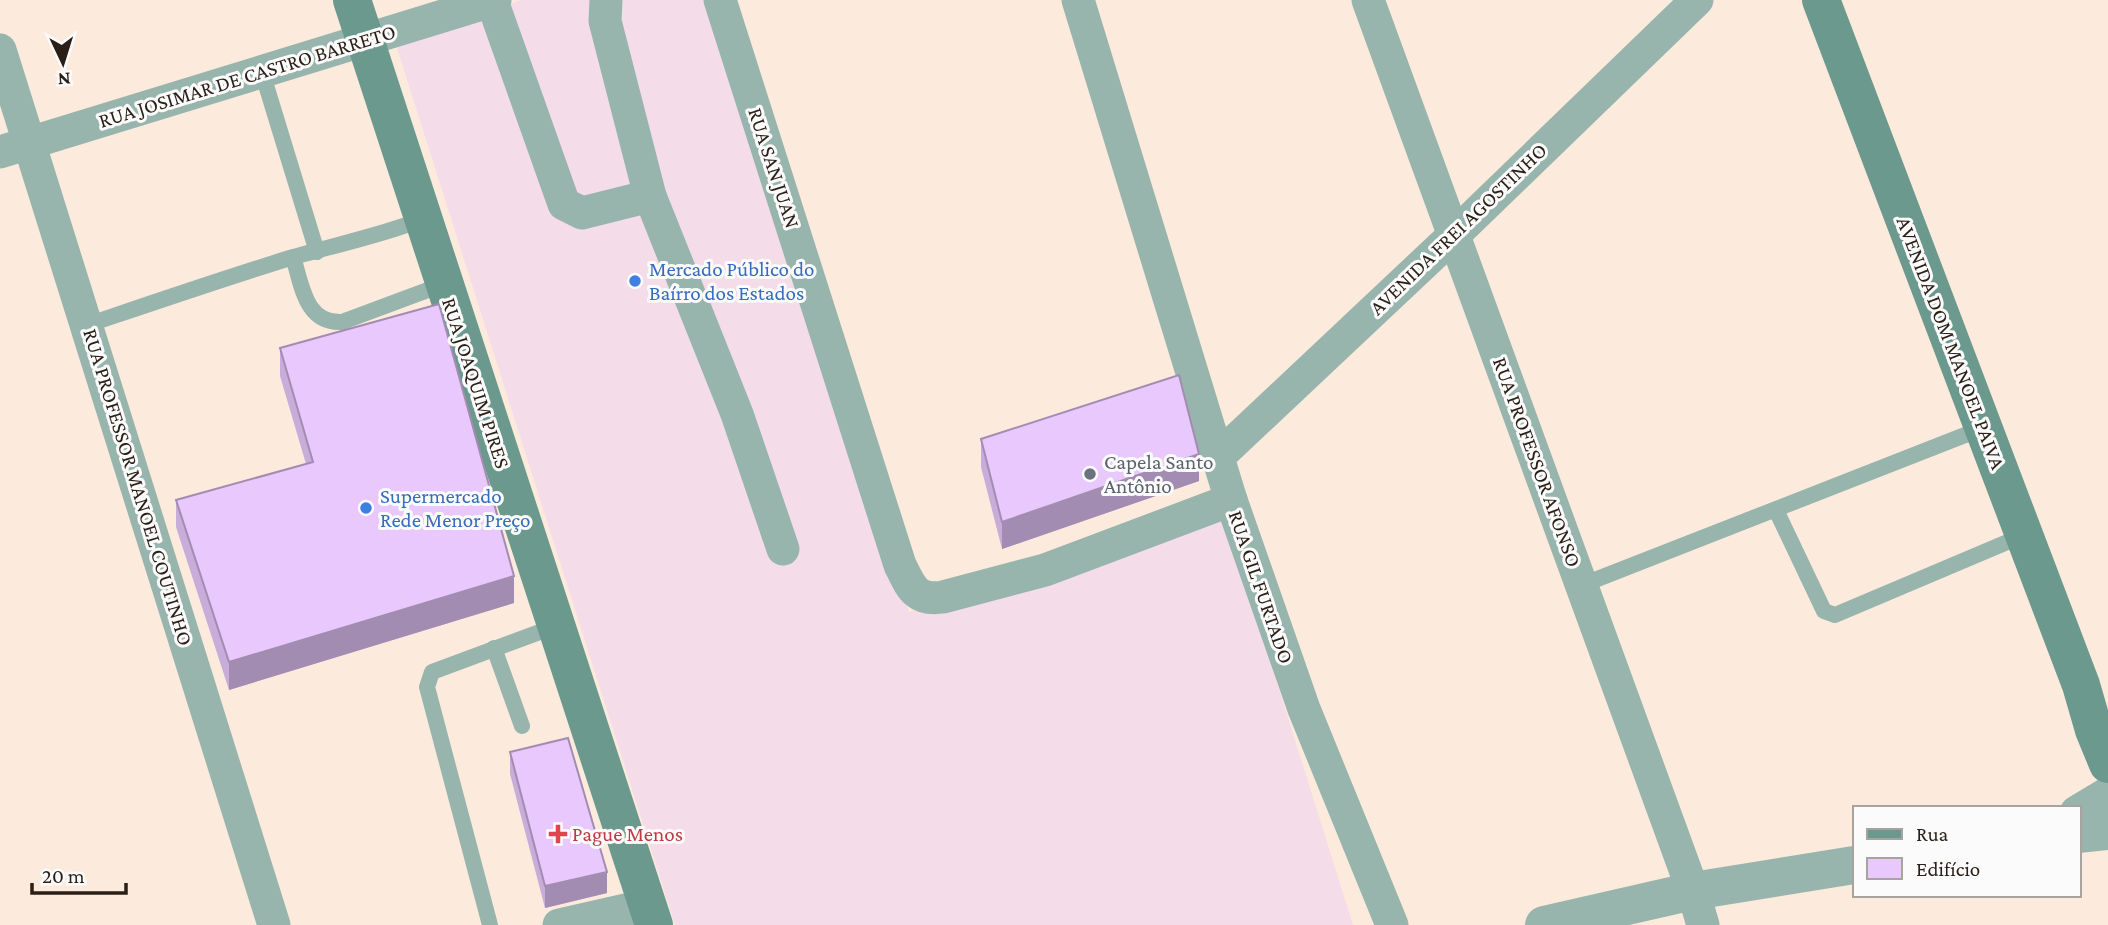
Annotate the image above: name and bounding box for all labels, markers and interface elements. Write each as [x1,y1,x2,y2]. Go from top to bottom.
street label: RUA JOSIMAR DE CASTRO BARRETO [96,19,398,133]
north arrow [28,28,98,98]
text: N [57,69,71,90]
street label: RUA SAN JUAN [743,105,805,231]
street label: AVENIDA FREI AGOSTINHO [1364,138,1552,320]
street label: AVENIDA DOM MANOEL PAIVA [1892,213,2010,473]
place label: Mercado Público do Baírro dos Estados [649,257,814,305]
marker: Mercado Público do Baírro dos Estados [627,273,643,289]
street label: RUA JOAQUIM PIRES [437,295,515,471]
street label: RUA PROFESSOR MANOEL COUTINHO [78,326,198,648]
street label: RUA PROFESSOR AFONSO [1488,354,1586,570]
place label: Capela Santo Antônio [1104,450,1213,498]
marker: Capela Santo Antônio [1082,466,1098,482]
place label: Supermercado Rede Menor Preço [380,484,530,532]
marker: Supermercado Rede Menor Preço [358,500,374,516]
street label: RUA GIL FURTADO [1224,507,1298,667]
legend [1853,806,2080,897]
place label: Pague Menos [572,822,683,846]
text: Rua [1916,822,1949,846]
marker: Pague Menos [550,826,566,842]
scale bar [32,852,126,896]
text: Edifício [1916,857,1980,881]
text: 20 m [42,864,85,888]

